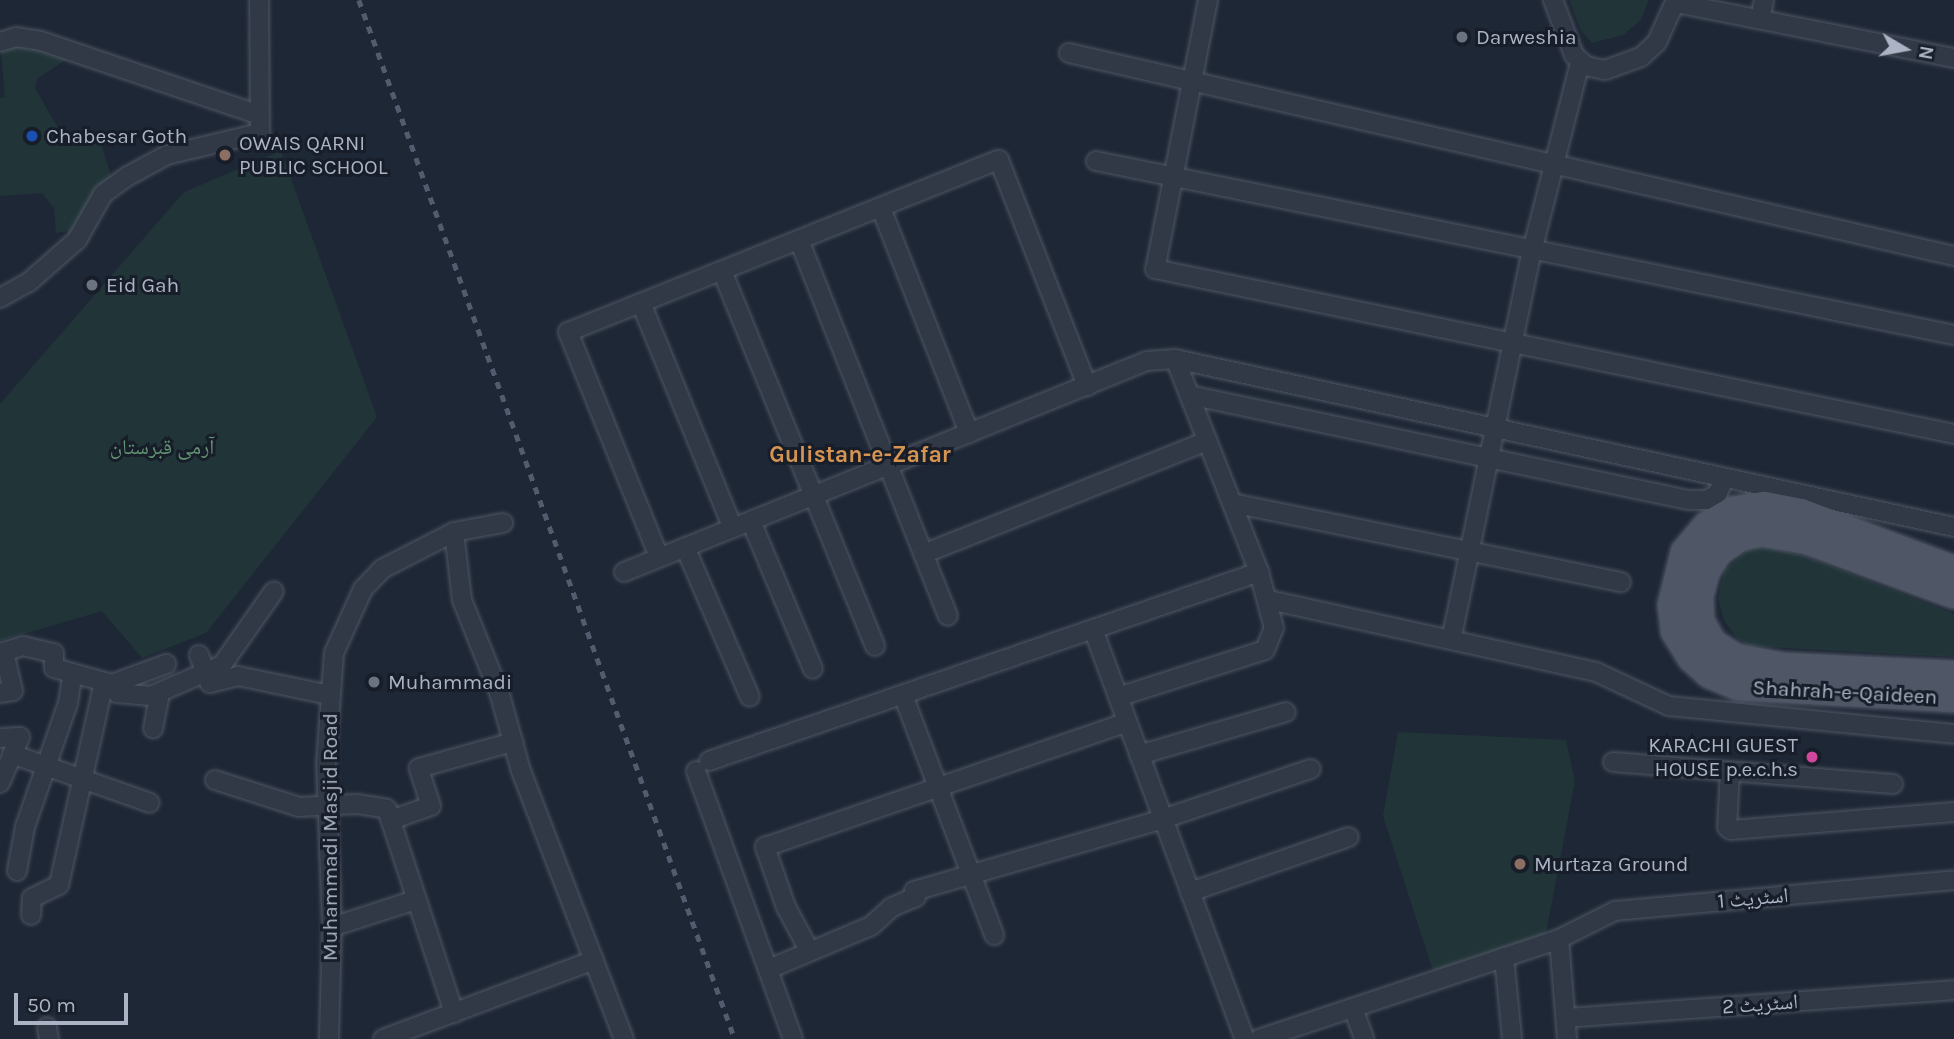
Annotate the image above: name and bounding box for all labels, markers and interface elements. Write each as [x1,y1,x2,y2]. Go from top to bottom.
north arrow [1870,14,1940,84]
place label: Darweshia [1476,24,1577,50]
marker: Darweshia [1454,29,1470,45]
text: N [1914,44,1938,61]
place label: Chabesar Goth [46,123,187,149]
marker: Chabesar Goth [24,128,40,144]
place label: OWAIS QARNI PUBLIC SCHOOL [239,130,387,180]
marker: OWAIS QARNI PUBLIC SCHOOL [217,147,233,163]
place label: Eid Gah [106,272,179,298]
marker: Eid Gah [84,277,100,293]
park label: آرمی قبرستان [110,434,214,460]
district label: Gulistan-e-Zafar [769,441,951,469]
place label: Muhammadi [388,669,512,695]
marker: Muhammadi [366,674,382,690]
street label: Shahrah-e-Qaideen [1752,675,1938,709]
street label: Muhammadi Masjid Road [317,713,343,961]
place label: KARACHI GUEST HOUSE p.e.c.h.s [1648,732,1798,782]
marker: KARACHI GUEST HOUSE p.e.c.h.s [1804,749,1820,765]
place label: Murtaza Ground [1534,851,1688,877]
marker: Murtaza Ground [1512,856,1528,872]
street label: اسٹریٹ 1 [1716,882,1790,914]
scale bar [18,979,131,1023]
street label: اسٹریٹ 2 [1721,989,1799,1019]
text: 50 m [27,993,76,1017]

